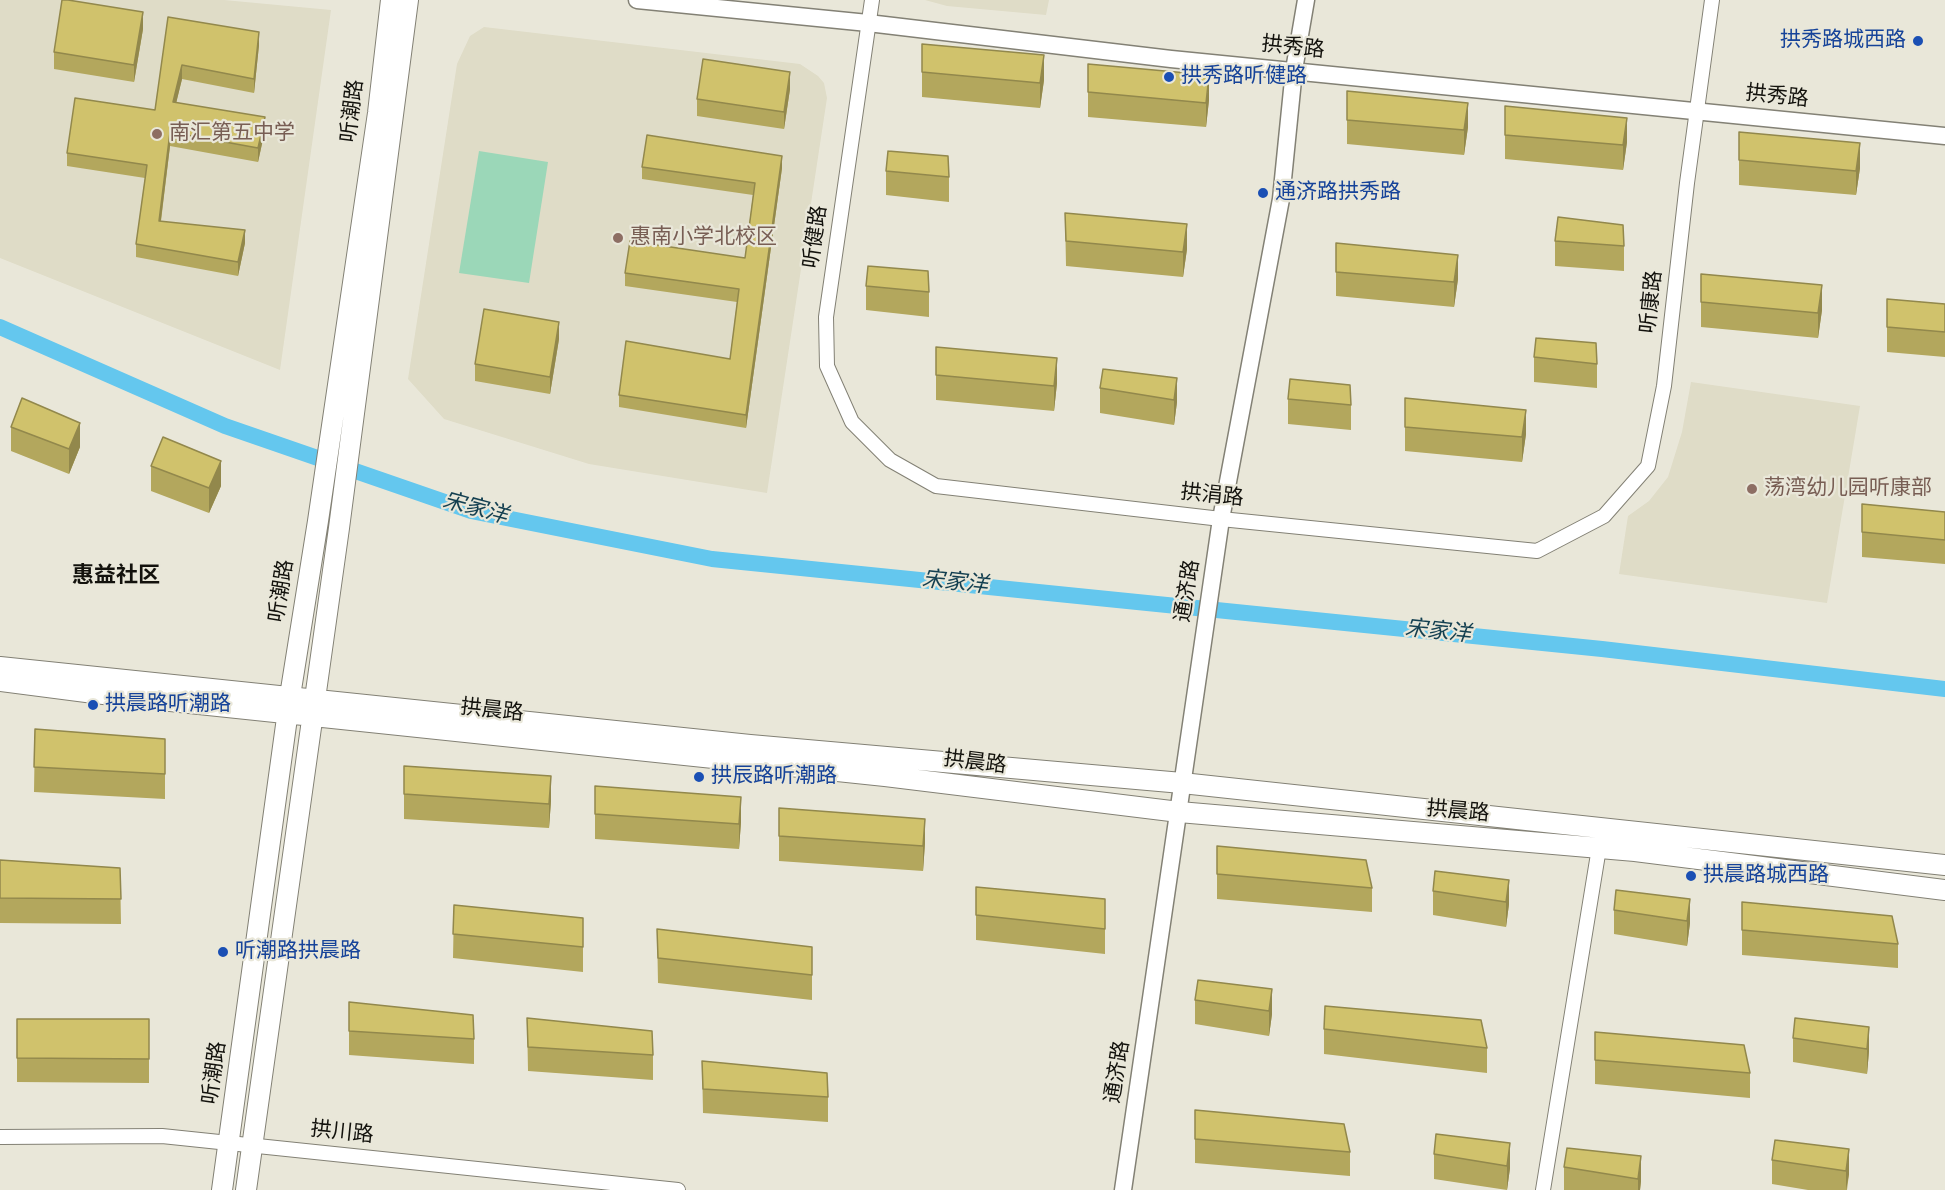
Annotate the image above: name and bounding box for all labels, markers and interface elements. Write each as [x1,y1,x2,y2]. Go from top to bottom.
place label: 拱秀路城西路 [1780,28,1906,54]
street label: 拱秀路 [1260,32,1326,64]
marker: 拱秀路城西路 [1911,34,1925,48]
place label: 拱秀路听健路 [1181,64,1307,90]
marker: 拱秀路听健路 [1162,70,1176,84]
street label: 听潮路 [337,78,369,144]
street label: 拱秀路 [1744,81,1810,113]
place label: 南汇第五中学 [169,121,295,147]
marker: 南汇第五中学 [150,127,164,141]
place label: 通济路拱秀路 [1275,180,1401,206]
marker: 通济路拱秀路 [1256,186,1270,200]
street label: 听健路 [799,204,833,270]
place label: 惠南小学北校区 [630,225,777,251]
marker: 惠南小学北校区 [611,231,625,245]
street label: 听康路 [1636,269,1668,335]
place label: 荡湾幼儿园听康部 [1764,476,1932,502]
street label: 拱涓路 [1179,480,1245,512]
marker: 荡湾幼儿园听康部 [1745,482,1759,496]
water label: 宋家洋 [440,488,510,530]
street label: 听潮路 [265,558,299,624]
street label: 通济路 [1171,558,1205,624]
district label: 惠益社区 [72,563,160,589]
water label: 宋家洋 [921,566,989,600]
water label: 宋家洋 [1404,615,1472,649]
place label: 拱晨路听潮路 [105,692,231,718]
street label: 拱晨路 [459,695,525,727]
marker: 拱晨路听潮路 [86,698,100,712]
street label: 拱晨路 [942,747,1008,779]
place label: 拱辰路听潮路 [711,764,837,790]
marker: 拱辰路听潮路 [692,770,706,784]
street label: 拱晨路 [1426,797,1490,827]
place label: 拱晨路城西路 [1703,863,1829,889]
marker: 拱晨路城西路 [1684,869,1698,883]
place label: 听潮路拱晨路 [235,939,361,965]
marker: 听潮路拱晨路 [216,945,230,959]
street label: 通济路 [1101,1039,1135,1105]
street label: 听潮路 [198,1040,232,1106]
street label: 拱川路 [309,1117,375,1149]

